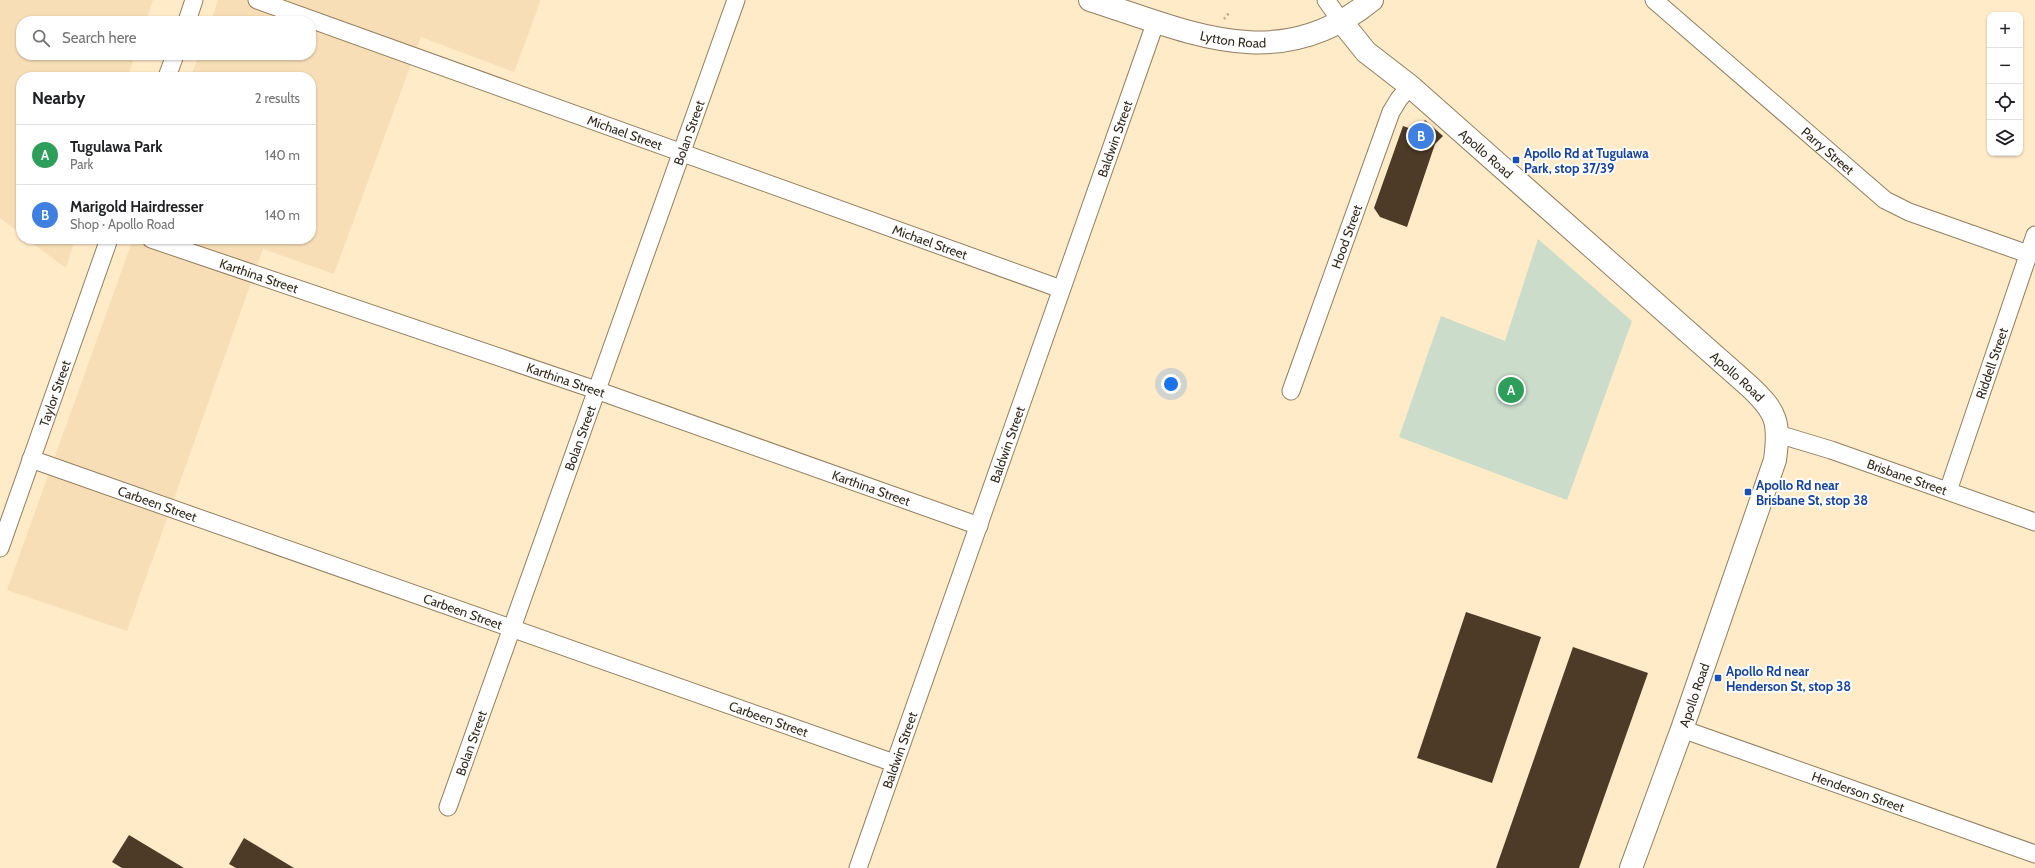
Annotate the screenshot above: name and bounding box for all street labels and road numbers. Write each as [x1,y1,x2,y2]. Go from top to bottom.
street label: Lytton Road [1199,27,1266,51]
street label: Bolan Street [670,97,708,167]
street label: Baldwin Street [1094,98,1136,179]
street label: Michael Street [585,111,665,153]
street label: Parry Street [1798,123,1858,178]
street label: Apollo Road [1456,125,1516,181]
street label: Hood Street [1328,202,1365,271]
street label: Michael Street [890,221,970,263]
street label: Karthina Street [218,255,301,297]
street label: Riddell Street [1972,325,2011,401]
street label: Apollo Road [1707,348,1768,404]
street label: Taylor Street [35,357,74,429]
street label: Karthina Street [524,359,608,401]
street label: Bolan Street [561,403,599,472]
street label: Baldwin Street [986,403,1028,485]
street label: Brisbane Street [1865,455,1950,499]
street label: Karthina Street [830,467,913,509]
street label: Carbeen Street [116,482,200,525]
street label: Carbeen Street [421,590,505,633]
street label: Apollo Road [1676,661,1712,729]
street label: Carbeen Street [727,698,811,740]
street label: Bolan Street [452,708,490,778]
street label: Baldwin Street [879,709,921,791]
street label: Henderson Street [1810,768,1907,815]

